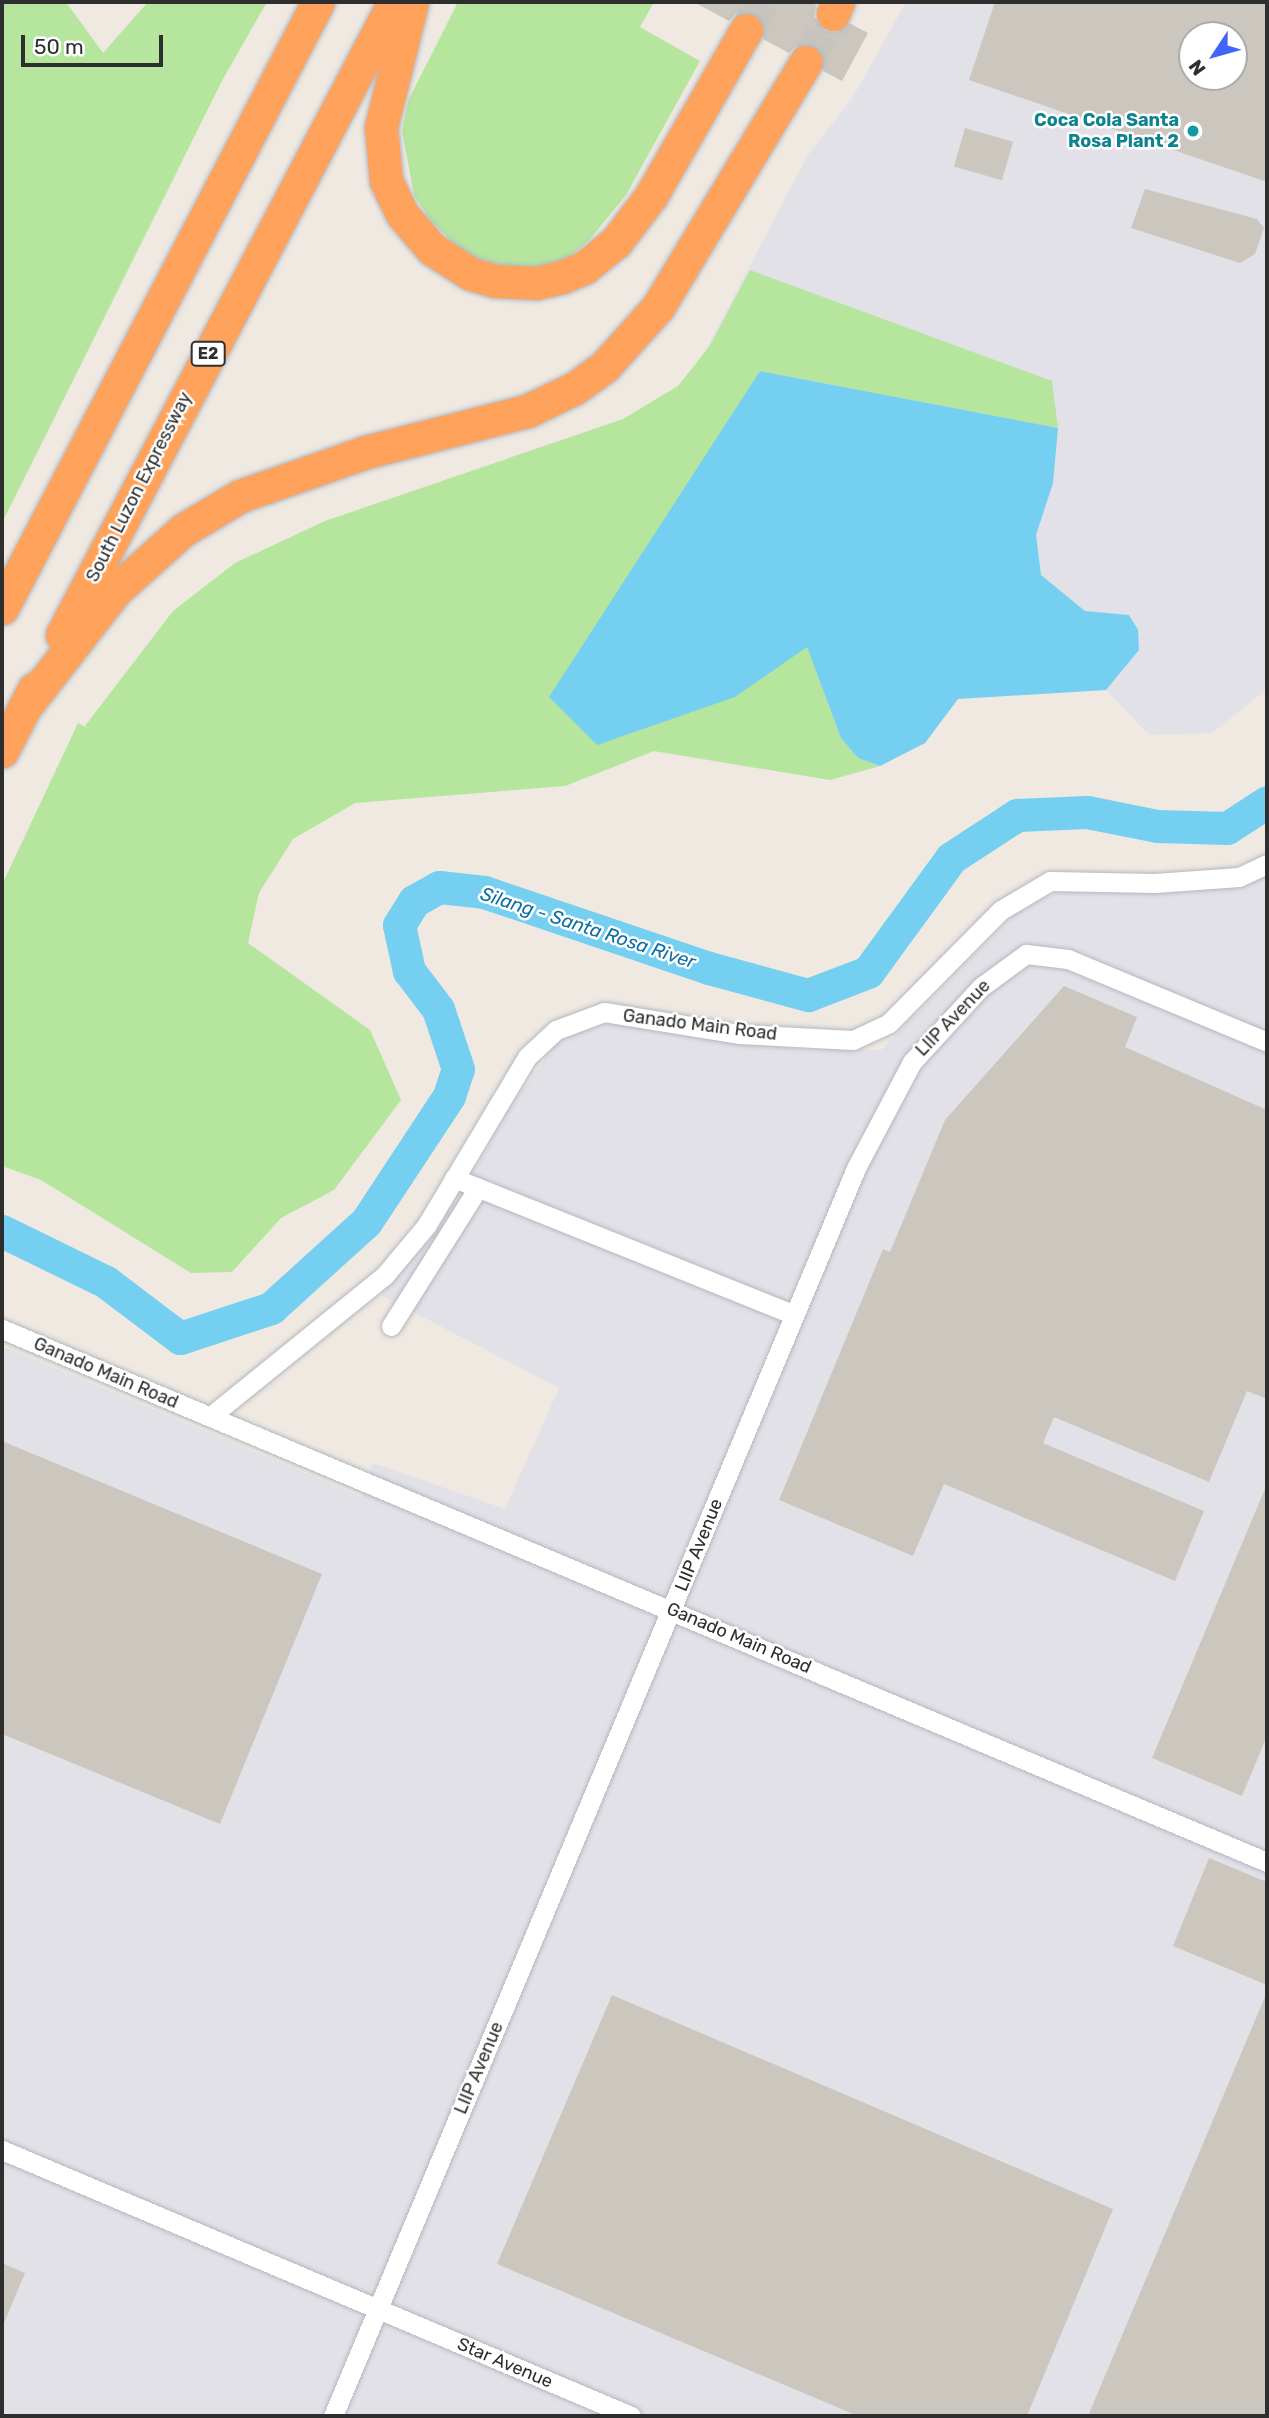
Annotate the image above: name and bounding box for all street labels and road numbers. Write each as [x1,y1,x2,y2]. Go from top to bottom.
road number: E2 [190,342,226,366]
street label: South Luzon Expressway [82,388,196,586]
street label: LIIP Avenue [911,975,995,1061]
street label: Ganado Main Road [622,1005,778,1045]
street label: Ganado Main Road [30,1333,182,1413]
street label: LIIP Avenue [670,1495,728,1595]
street label: Ganado Main Road [663,1598,815,1678]
street label: LIIP Avenue [450,2018,508,2118]
street label: Star Avenue [454,2333,556,2393]

